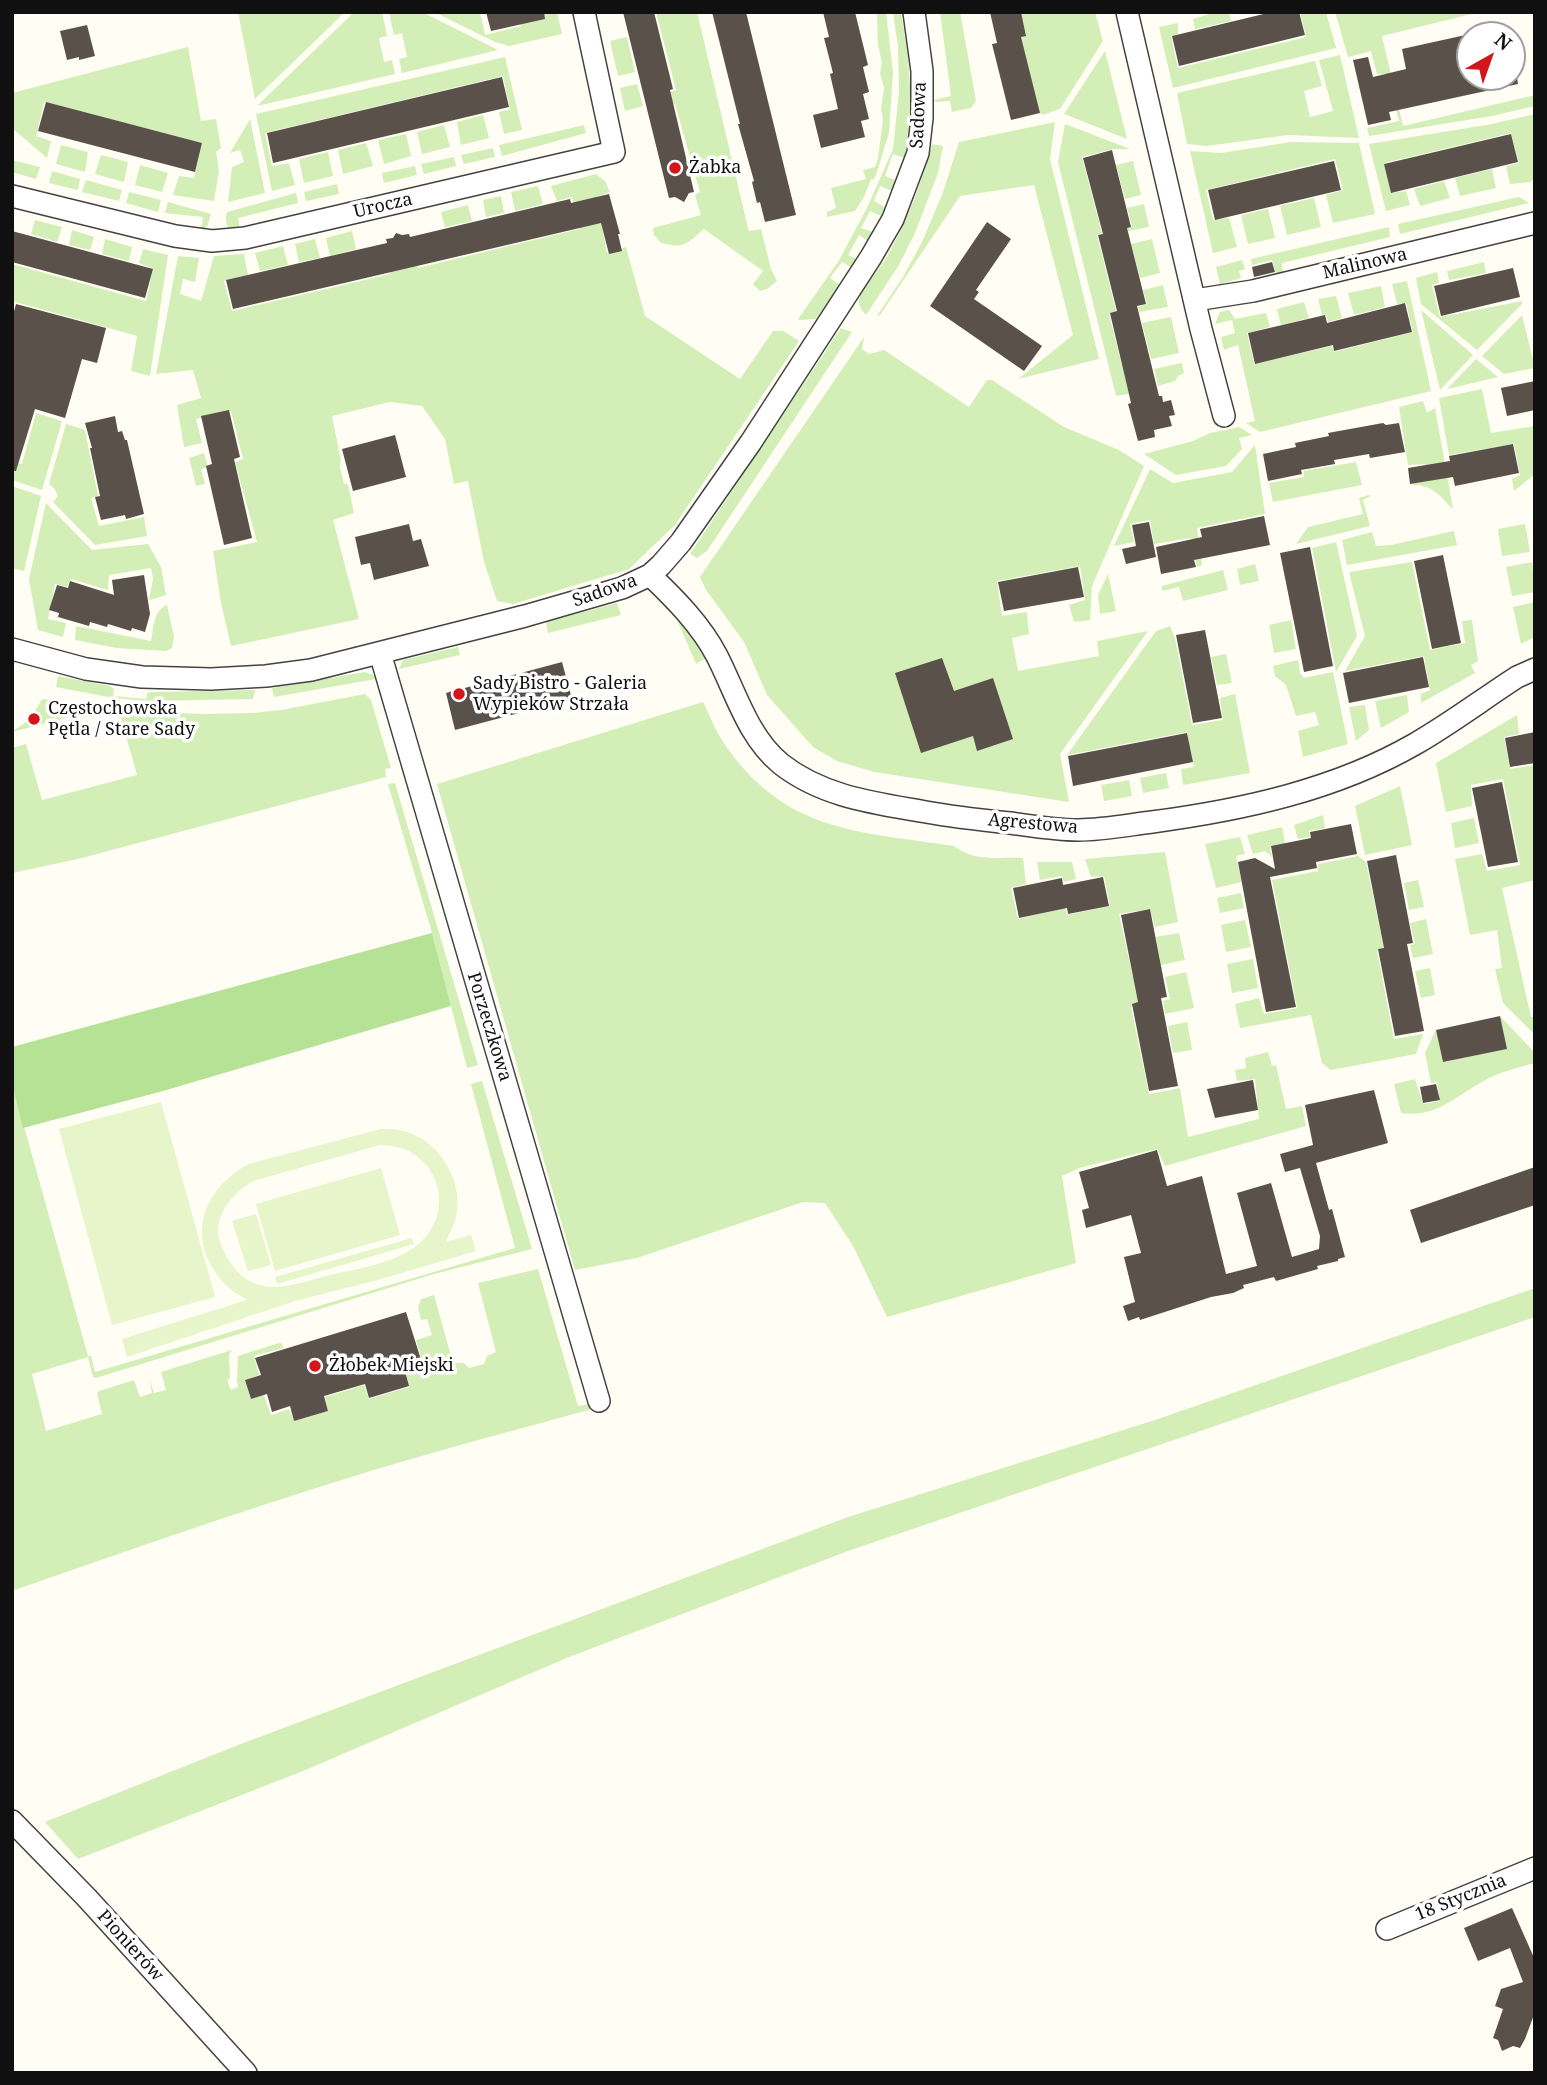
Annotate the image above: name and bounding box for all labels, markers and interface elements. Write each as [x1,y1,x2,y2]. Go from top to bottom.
north arrow [1456,21,1526,91]
text: N [1489,27,1517,56]
street label: Sadowa [906,81,932,149]
place label: Żabka [689,157,742,179]
marker: Żabka [667,160,683,176]
street label: Urocza [351,189,415,223]
street label: Malinowa [1321,244,1409,284]
street label: Sadowa [570,570,640,612]
place label: Sady Bistro - Galeria Wypieków Strzała [473,673,647,716]
marker: Sady Bistro - Galeria Wypieków Strzała [451,686,467,702]
place label: Częstochowska Pętla / Stare Sady [48,698,195,740]
marker: Częstochowska Pętla / Stare Sady [26,711,42,727]
street label: Agrestowa [987,809,1079,839]
street label: Porzeczkowa [462,970,516,1084]
place label: Żłobek Miejski [329,1355,454,1377]
marker: Żłobek Miejski [307,1358,323,1374]
street label: 18 Stycznia [1412,1870,1510,1926]
street label: Pionierów [92,1906,168,1986]

